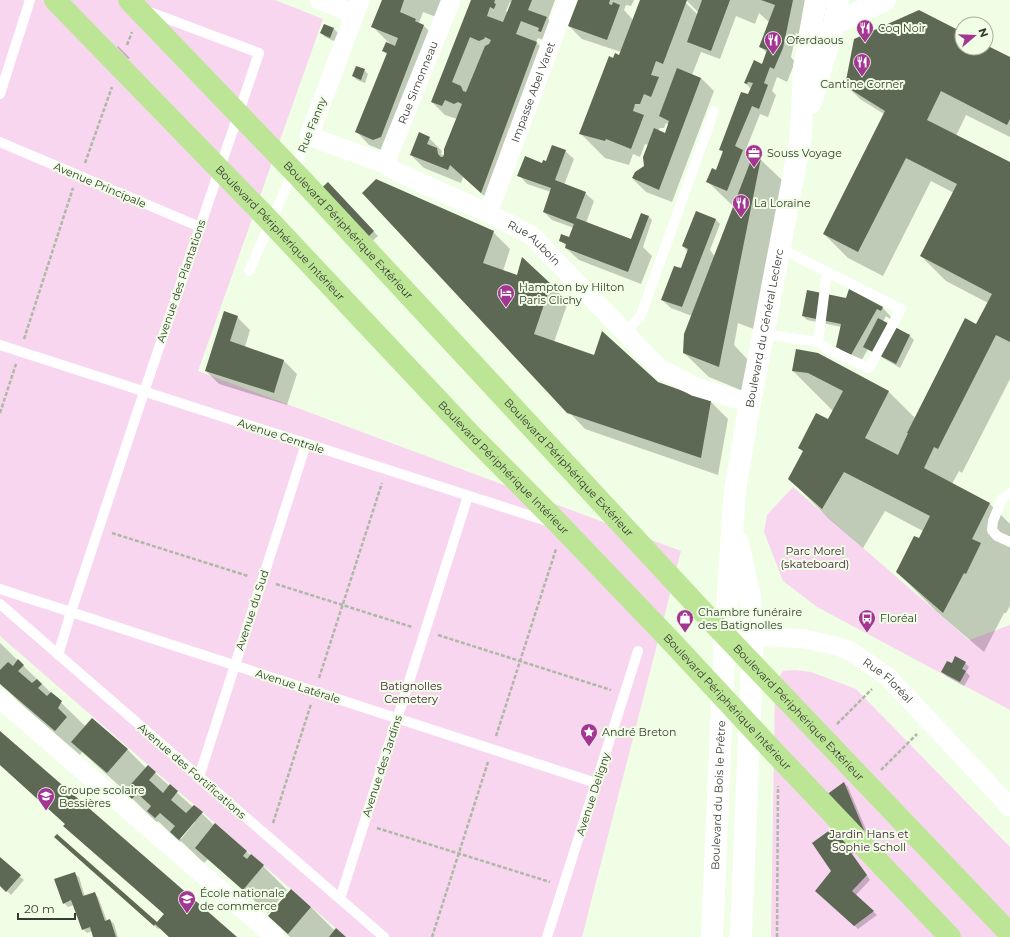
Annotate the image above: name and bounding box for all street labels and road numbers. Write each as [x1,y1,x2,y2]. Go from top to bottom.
street label: Rue Simonneau [395,39,441,126]
street label: Impasse Abel Varet [508,39,558,144]
street label: Rue Fanny [295,95,330,155]
street label: Boulevard Périphérique Extérieur [281,158,416,302]
street label: Avenue Principale [52,159,149,211]
street label: Boulevard Périphérique Intérieur [213,162,348,303]
street label: Avenue des Plantations [153,217,209,344]
street label: Rue Auboin [505,217,564,268]
street label: Boulevard du Général Leclerc [742,248,786,409]
street label: Boulevard Périphérique Extérieur [501,395,637,540]
street label: Boulevard Périphérique Intérieur [435,398,572,537]
street label: Avenue Centrale [236,415,327,457]
street label: Avenue du Sud [232,568,272,652]
street label: Boulevard Périphérique Intérieur [661,631,794,773]
street label: Boulevard Périphérique Extérieur [730,641,867,784]
street label: Rue Floréal [860,655,916,706]
street label: Avenue Latérale [254,666,342,706]
street label: Avenue des Jardins [359,713,405,819]
street label: Avenue des Fortifications [135,720,249,822]
street label: Boulevard du Bois le Prêtre [708,720,728,870]
street label: Avenue Deligny [573,751,613,837]

